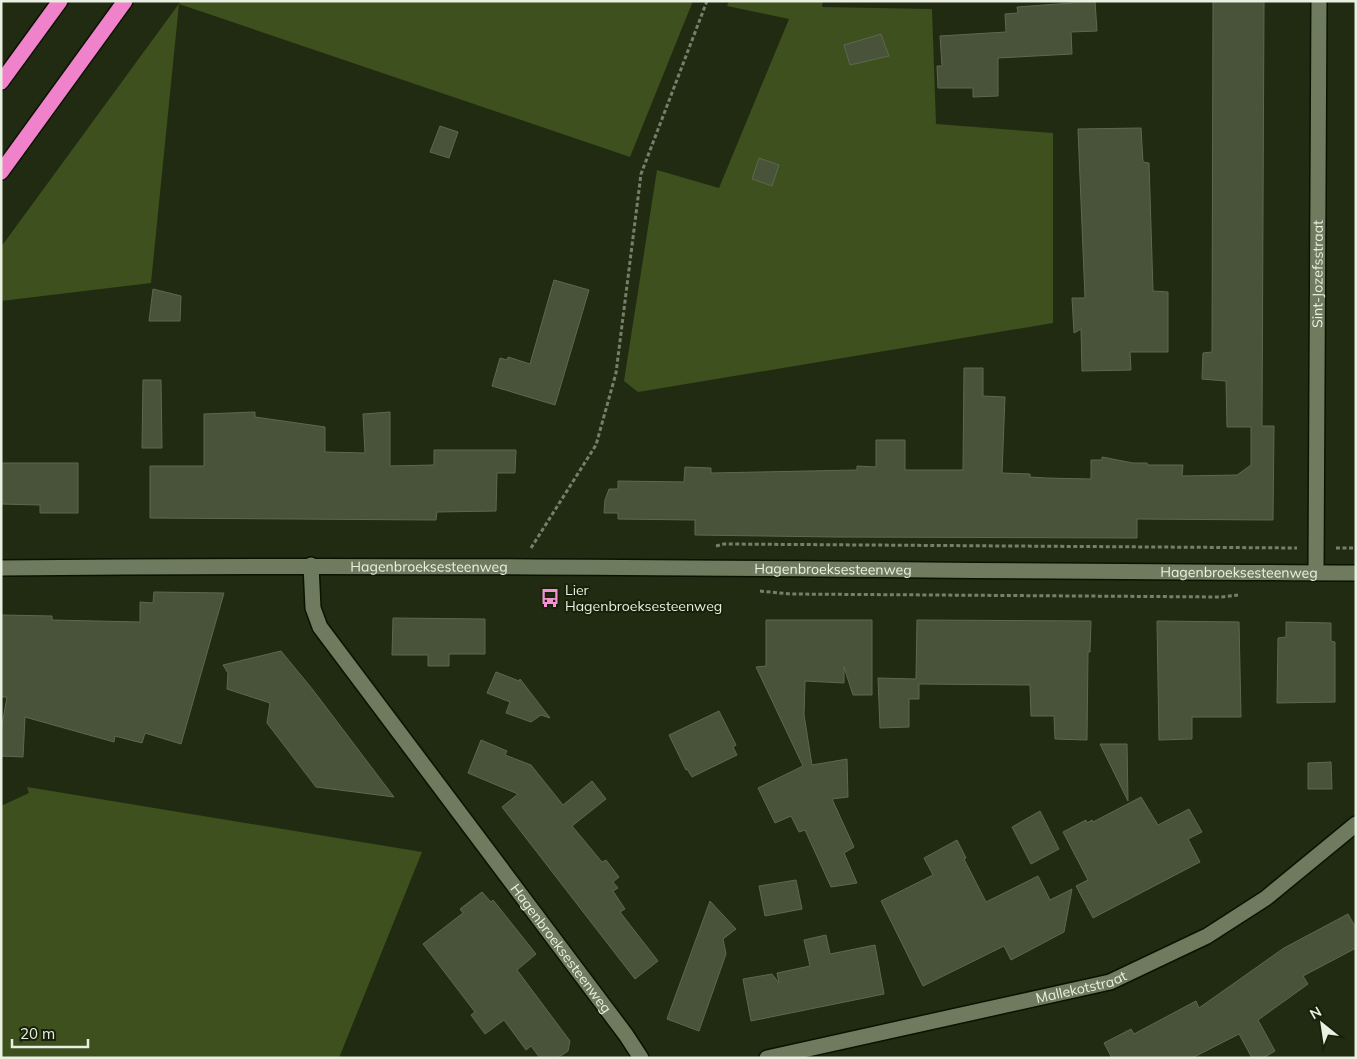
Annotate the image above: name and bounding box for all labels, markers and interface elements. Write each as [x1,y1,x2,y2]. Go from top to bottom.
street label: Sint-Jozefsstraat [1308,220,1327,328]
street label: Hagenbroeksesteenweg [350,557,508,576]
street label: Hagenbroeksesteenweg [754,559,912,579]
street label: Hagenbroeksesteenweg [1160,563,1318,582]
place label: Lier Hagenbroeksesteenweg [565,581,722,615]
bus stop icon: Lier Hagenbroeksesteenweg [539,587,561,609]
street label: Hagenbroeksesteenweg [507,880,615,1017]
street label: Mallekotstraat [1034,966,1130,1007]
north arrow [1297,999,1347,1049]
text: N [1306,1002,1325,1023]
scale bar [12,1016,89,1048]
text: 20 m [20,1024,55,1043]

